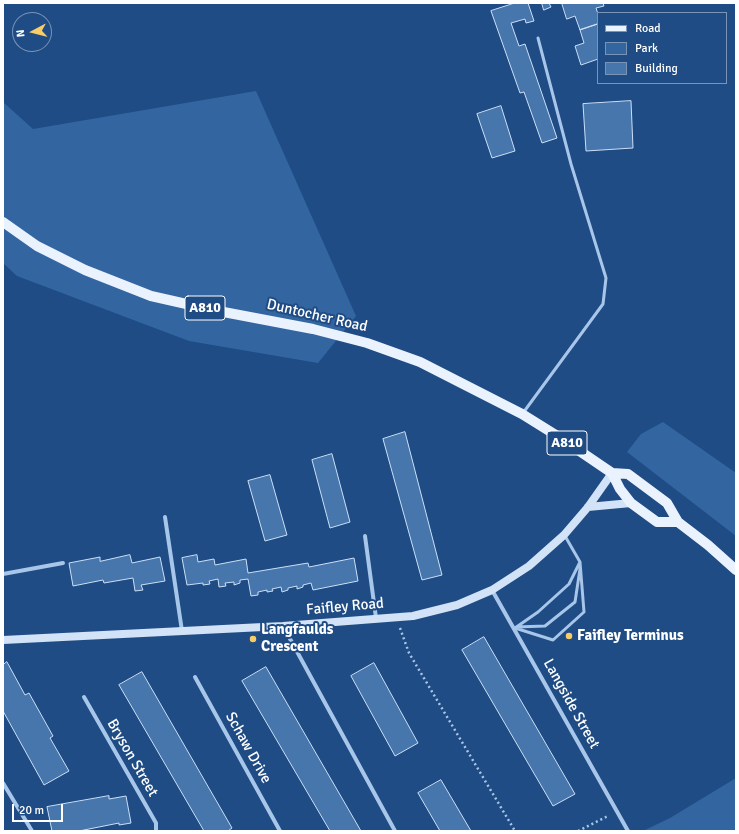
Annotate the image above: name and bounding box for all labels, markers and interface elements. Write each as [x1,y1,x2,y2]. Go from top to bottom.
north arrow [12,12,52,52]
legend [597,12,727,84]
text: Road [635,21,661,36]
text: N [14,29,28,38]
text: Park [635,41,658,56]
text: Building [635,61,678,76]
road number: A810 [185,296,225,320]
street label: Duntocher Road [265,296,369,336]
road number: A810 [547,431,587,455]
street label: Faifley Road [305,595,385,619]
place label: Langfaulds Crescent [261,621,333,656]
place label: Faifley Terminus [577,627,684,645]
marker: Faifley Terminus [564,631,574,641]
marker: Langfaulds Crescent [248,634,258,644]
street label: Langside Street [539,656,603,752]
street label: Schaw Drive [221,709,275,787]
street label: Bryson Street [103,716,161,800]
scale bar [14,796,65,822]
text: 20 m [19,803,44,818]

